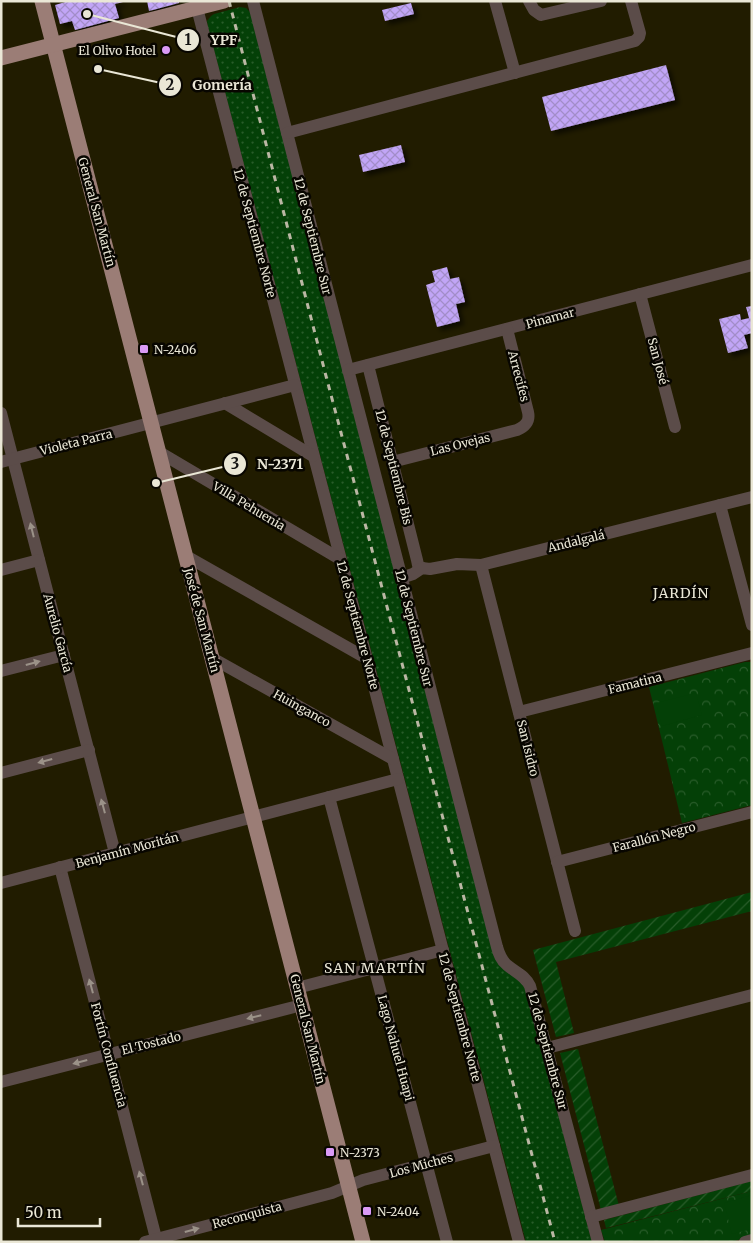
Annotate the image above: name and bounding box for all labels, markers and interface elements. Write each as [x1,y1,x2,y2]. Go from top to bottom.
callout: YPF [176,25,248,54]
text: 1 [185,30,192,49]
text: YPF [209,31,238,49]
place label: El Olivo Hotel [78,43,156,58]
marker: El Olivo Hotel [160,44,172,56]
callout: Gomería [157,70,262,99]
text: 2 [166,75,175,94]
text: Gomería [192,76,252,94]
street label: General San Martín [75,156,119,268]
street label: 12 de Septiembre Norte [231,167,279,299]
street label: 12 de Septiembre Sur [291,176,335,297]
street label: Pinamar [524,304,577,332]
street label: San José [645,336,671,386]
place label: N-2406 [154,342,196,357]
marker: N-2406 [138,343,150,355]
street label: Arrecifes [505,348,533,403]
street label: 12 de Septiembre Bis [372,408,416,526]
street label: Violeta Parra [37,426,114,458]
street label: Las Ovejas [429,429,491,459]
callout: N-2371 [223,449,313,478]
text: 3 [231,454,239,473]
text: N-2371 [257,455,303,473]
street label: Villa Pehuenia [209,478,288,534]
one-way arrow [27,522,35,537]
street label: Andalgalá [545,527,606,556]
street label: 12 de Septiembre Norte [334,559,382,691]
street label: José de San Martín [181,565,223,674]
street label: 12 de Septiembre Sur [392,568,436,689]
district label: JARDÍN [652,584,709,602]
street label: Aurelio García [40,591,76,675]
one-way arrow [25,659,40,667]
street label: Famatina [607,669,664,697]
street label: Huinganco [271,686,333,730]
street label: San Isidro [514,718,542,778]
one-way arrow [37,757,52,765]
one-way arrow [99,798,107,813]
street label: Farallón Negro [611,819,697,855]
street label: Benjamín Moritán [74,829,180,871]
street label: 12 de Septiembre Norte [436,951,484,1083]
district label: SAN MARTÍN [324,959,426,977]
street label: General San Martín [287,972,329,1086]
one-way arrow [87,979,95,994]
street label: 12 de Septiembre Sur [525,991,571,1112]
street label: Lago Nahuel Huapi [375,993,417,1103]
street label: Fortín Confluencia [88,1001,130,1110]
one-way arrow [247,1013,262,1021]
street label: El Tostado [120,1028,182,1058]
one-way arrow [73,1058,88,1066]
place label: N-2373 [340,1145,380,1160]
marker: N-2373 [324,1146,336,1158]
street label: Los Miches [388,1149,454,1181]
one-way arrow [137,1170,145,1185]
scale bar [18,1196,100,1228]
street label: Reconquista [211,1198,284,1231]
text: 50 m [25,1203,62,1222]
place label: N-2404 [377,1204,420,1219]
marker: N-2404 [361,1205,373,1217]
one-way arrow [185,1225,200,1233]

